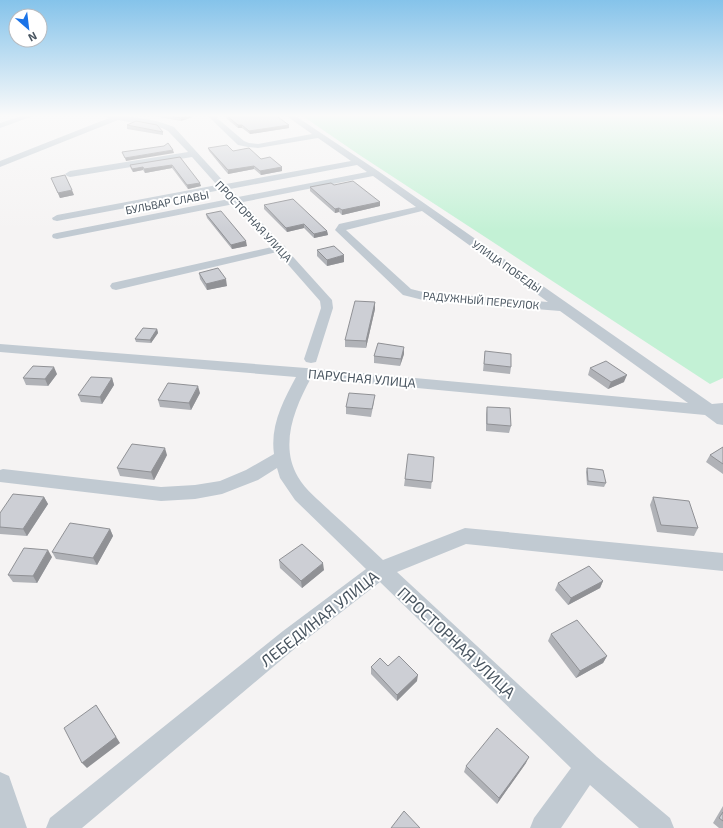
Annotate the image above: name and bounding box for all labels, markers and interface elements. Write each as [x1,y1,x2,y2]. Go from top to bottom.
north arrow [8,8,48,48]
text: N [26,30,39,45]
street label: ПРОСТОРНАЯ УЛИЦА [213,178,295,264]
street label: БУЛЬВАР СЛАВЫ [124,188,210,216]
street label: УЛИЦА ПОБЕДЫ [470,237,544,295]
street label: РАДУЖНЫЙ ПЕРЕУЛОК [422,288,540,312]
street label: ПАРУСНАЯ УЛИЦА [308,365,416,391]
street label: ЛЕБЕДИНАЯ УЛИЦА [256,566,382,670]
street label: ПРОСТОРНАЯ УЛИЦА [394,583,520,701]

